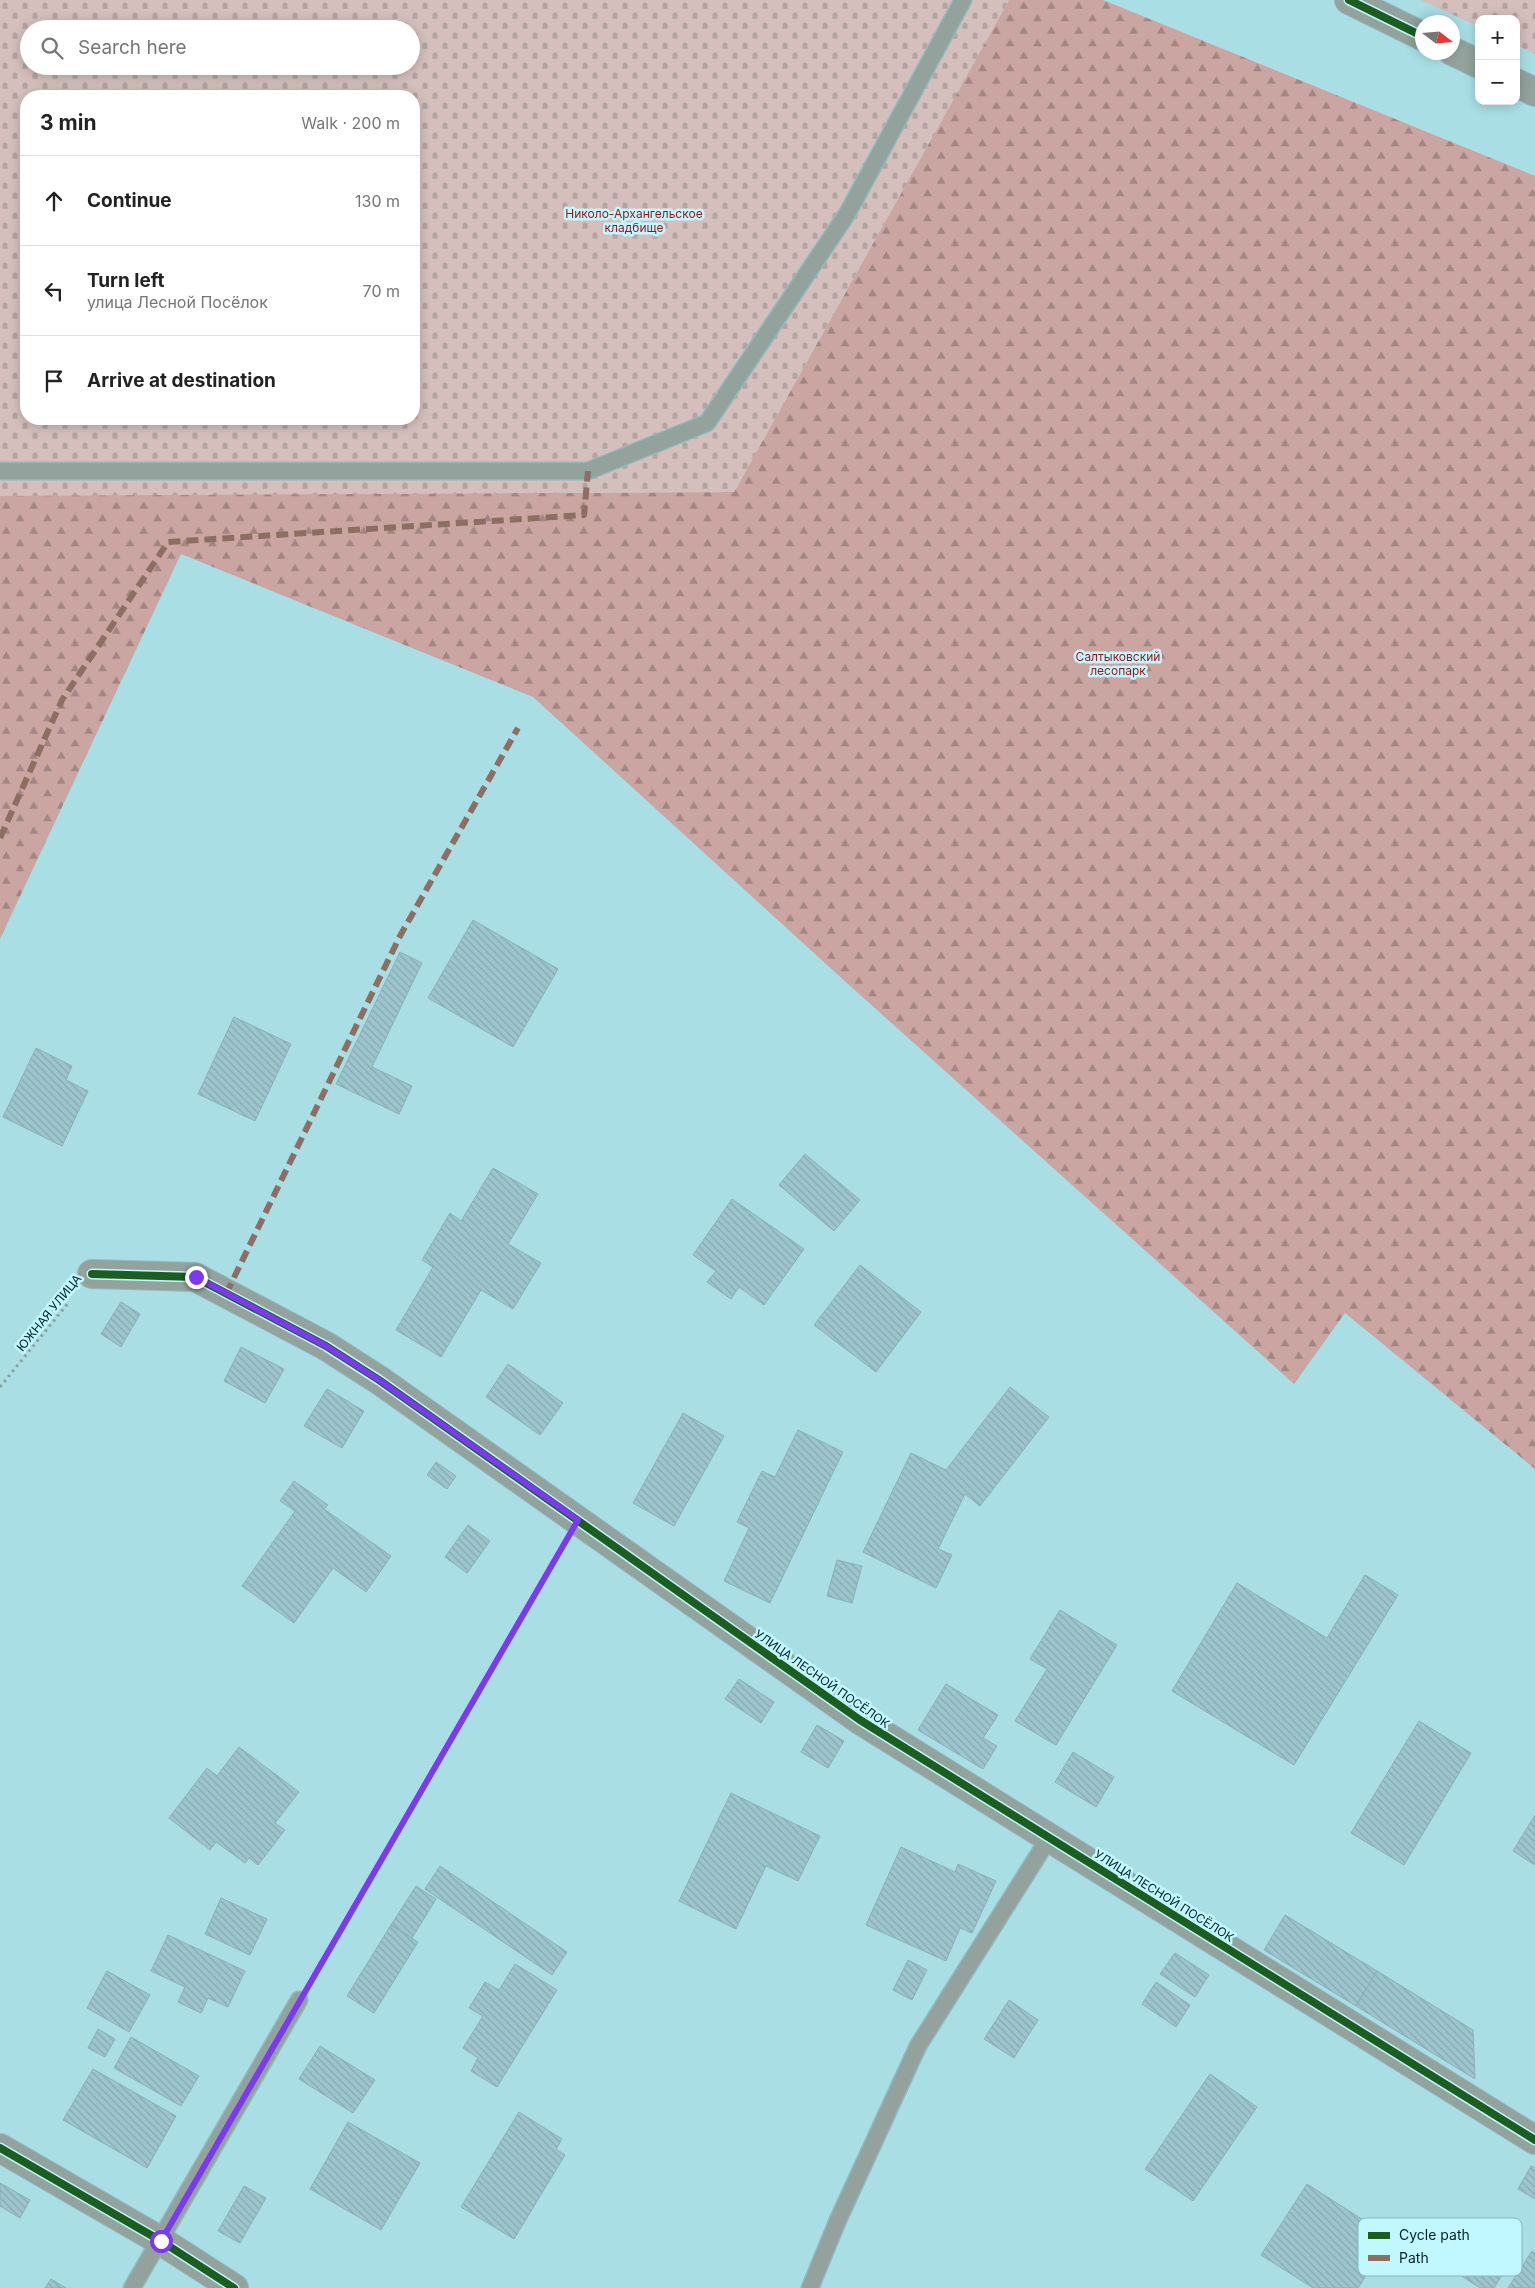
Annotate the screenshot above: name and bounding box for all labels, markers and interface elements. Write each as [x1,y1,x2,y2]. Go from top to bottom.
north arrow [1415,15,1460,60]
map controls [1475,15,1520,105]
button: + [1475,15,1520,60]
search box [20,20,420,75]
icon: search [38,34,66,62]
text: Search here [78,36,187,59]
button: − [1475,60,1520,105]
text: 3 min [40,110,96,135]
text: Walk · 200 m [301,113,400,133]
icon: ahead [40,187,68,215]
text: Continue [87,189,172,212]
text: 130 m [355,191,400,211]
park label: Николо-Архангельское кладбище [565,206,703,235]
text: Turn left [87,269,165,292]
icon: left [40,277,68,305]
text: 70 m [363,281,400,301]
text: улица Лесной Посёлок [87,292,268,312]
icon: arrive [40,367,68,395]
text: Arrive at destination [87,369,276,392]
park label: Салтыковский лесопарк [1076,649,1160,678]
route end [185,1266,208,1289]
street label: ЮЖНАЯ УЛИЦА [13,1271,84,1354]
street label: УЛИЦА ЛЕСНОЙ ПОСЁЛОК [752,1626,893,1731]
street label: УЛИЦА ЛЕСНОЙ ПОСЁЛОК [1092,1846,1237,1945]
legend [1358,2218,1522,2276]
text: Cycle path [1399,2226,1470,2243]
route start [150,2230,173,2253]
text: Path [1399,2249,1429,2266]

